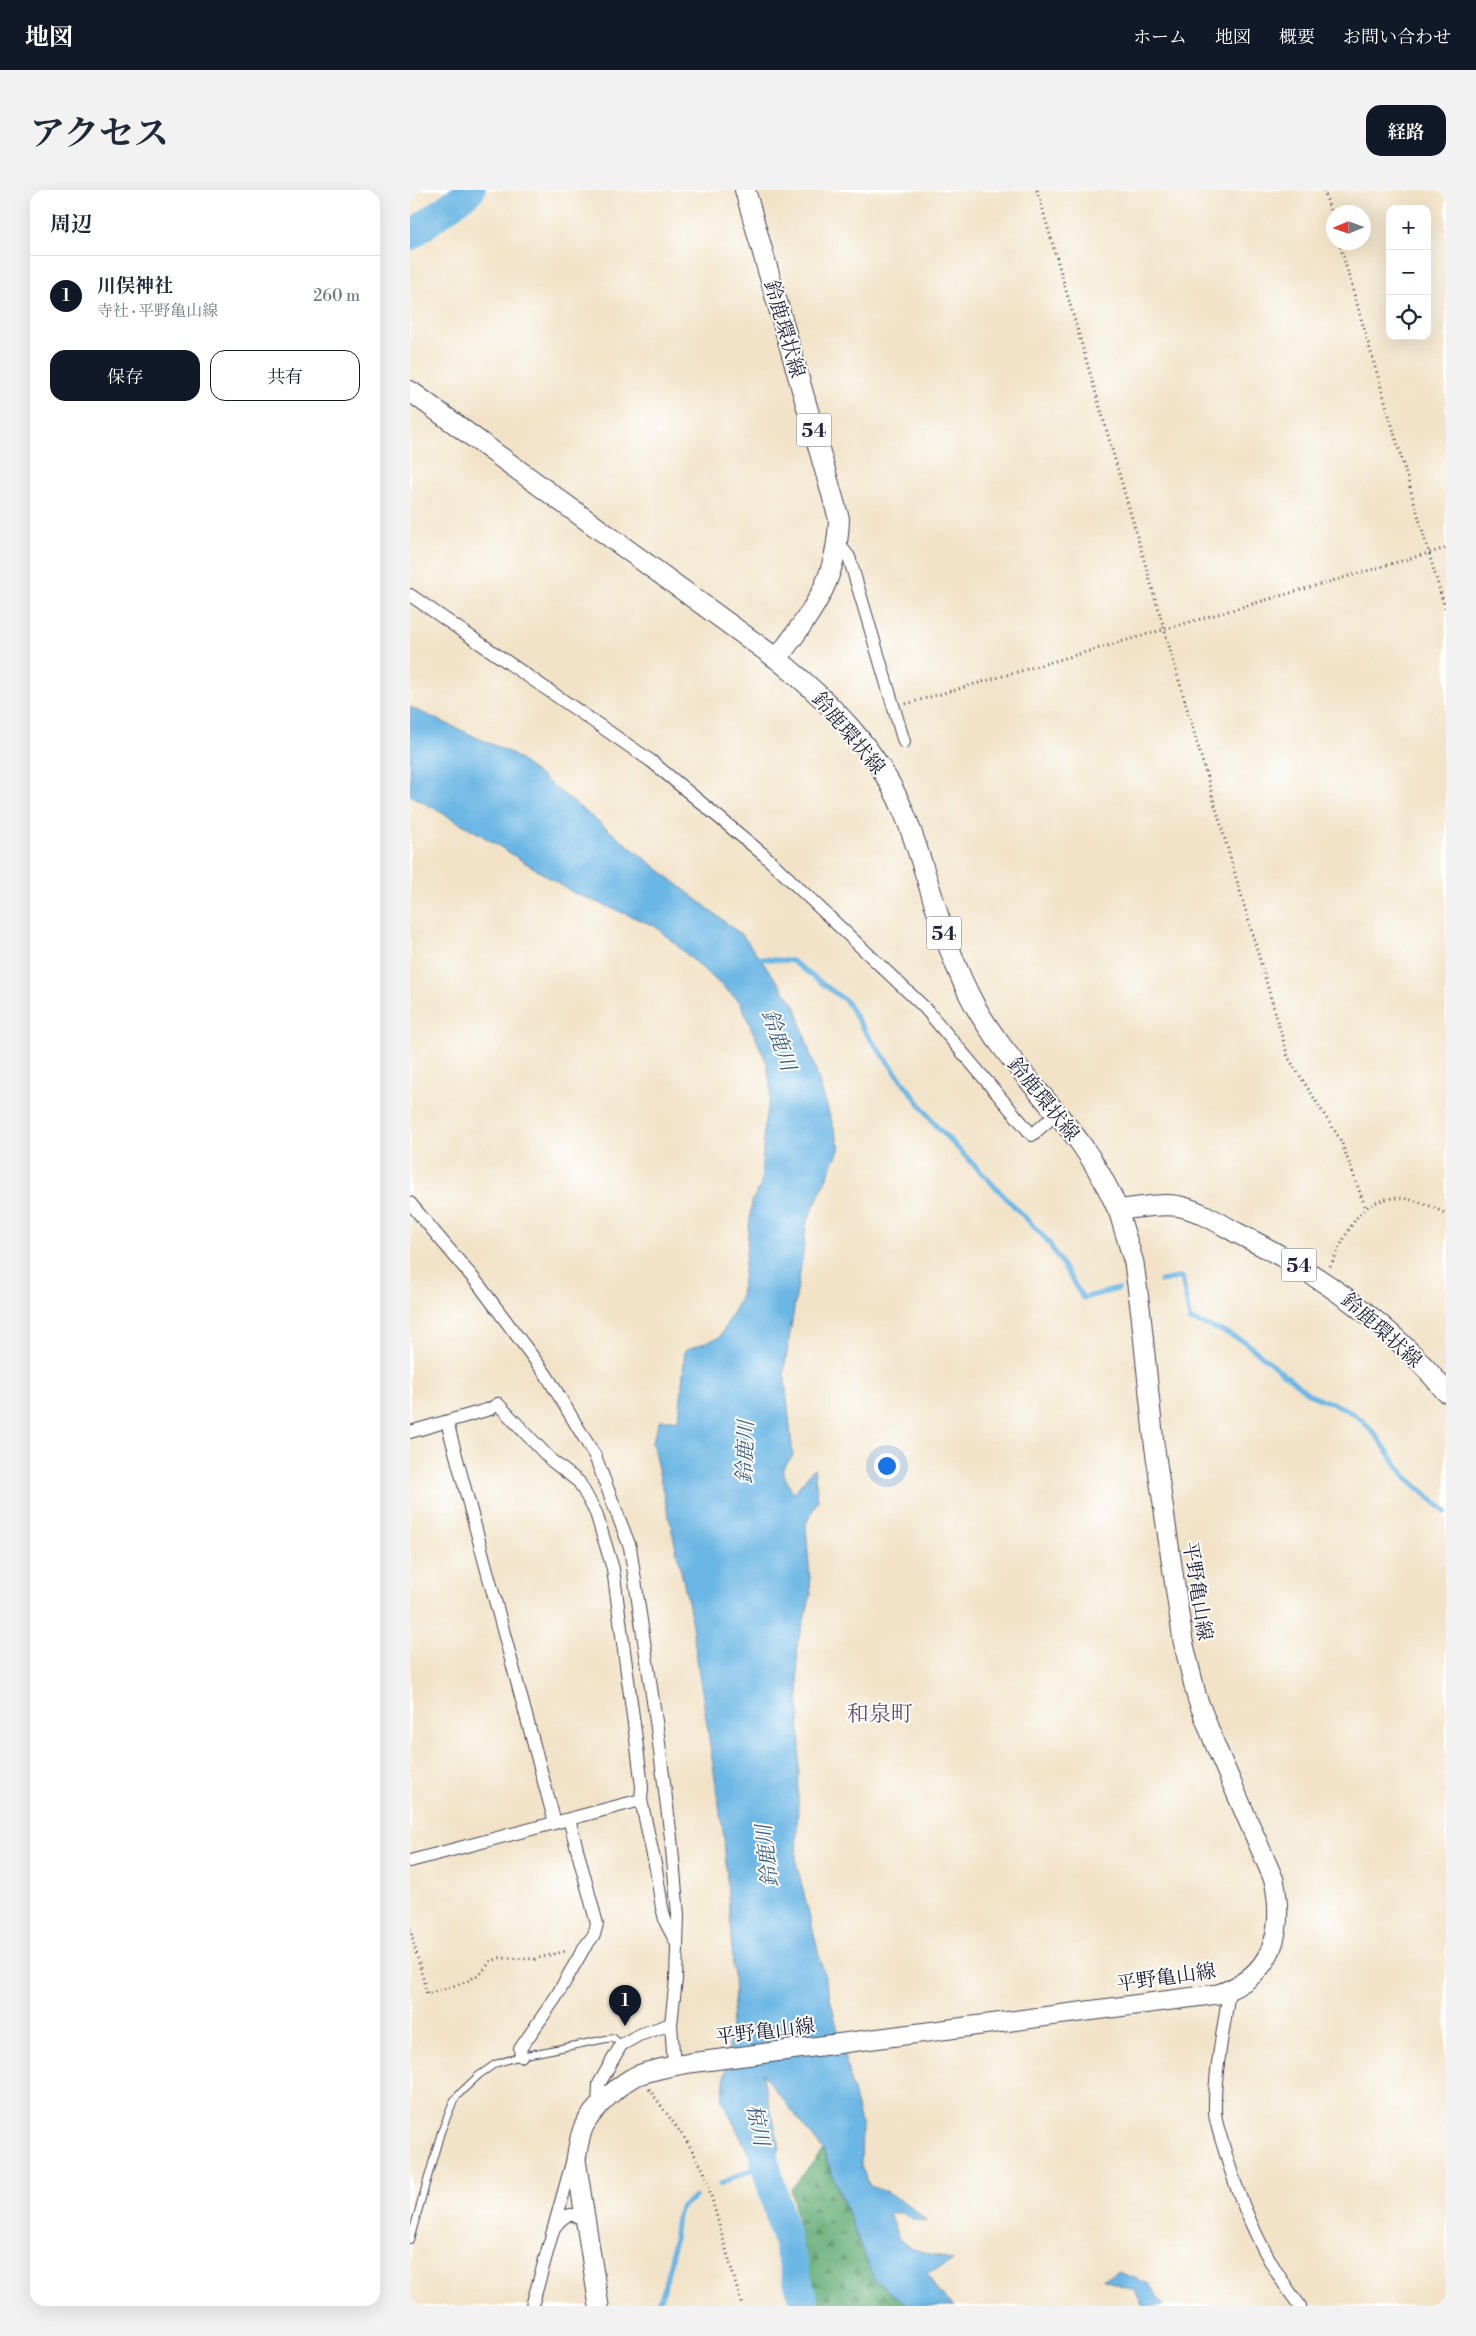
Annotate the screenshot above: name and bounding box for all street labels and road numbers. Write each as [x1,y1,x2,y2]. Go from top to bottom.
street label: 鈴鹿環状線 [758,278,809,381]
road number: 54 [796,414,832,446]
street label: 鈴鹿環状線 [806,688,890,780]
road number: 54 [926,916,962,950]
street label: 鈴鹿環状線 [1002,1053,1084,1147]
road number: 54 [1282,1248,1316,1282]
street label: 鈴鹿環状線 [1335,1288,1427,1374]
street label: 平野亀山線 [1176,1540,1217,1643]
street label: 平野亀山線 [1115,1959,1217,1998]
street label: 平野亀山線 [714,2014,816,2051]

